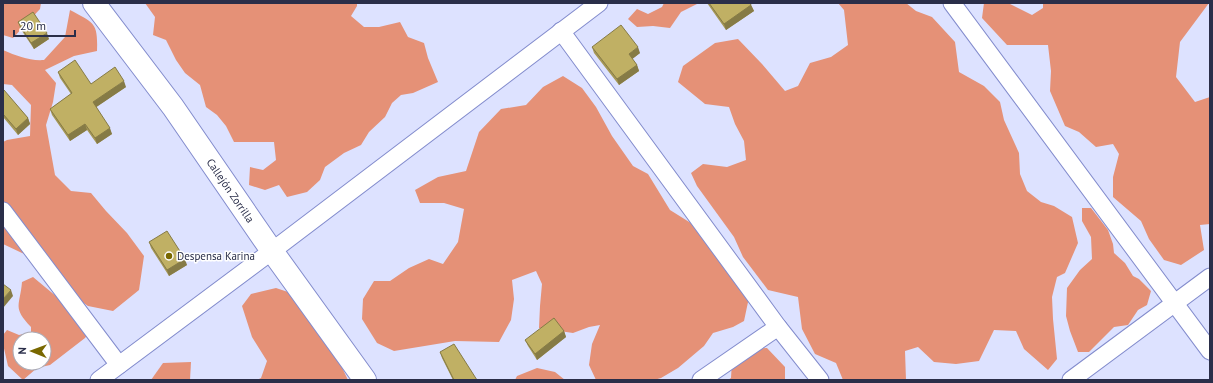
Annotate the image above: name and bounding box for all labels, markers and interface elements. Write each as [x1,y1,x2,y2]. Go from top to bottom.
scale bar [14,12,75,38]
text: 20 m [20,18,46,33]
street label: Callejón Zorrilla [203,156,257,225]
place label: Despensa Karina [177,249,255,263]
marker: Despensa Karina [164,251,174,261]
north arrow [12,331,52,371]
text: N [15,347,29,355]

